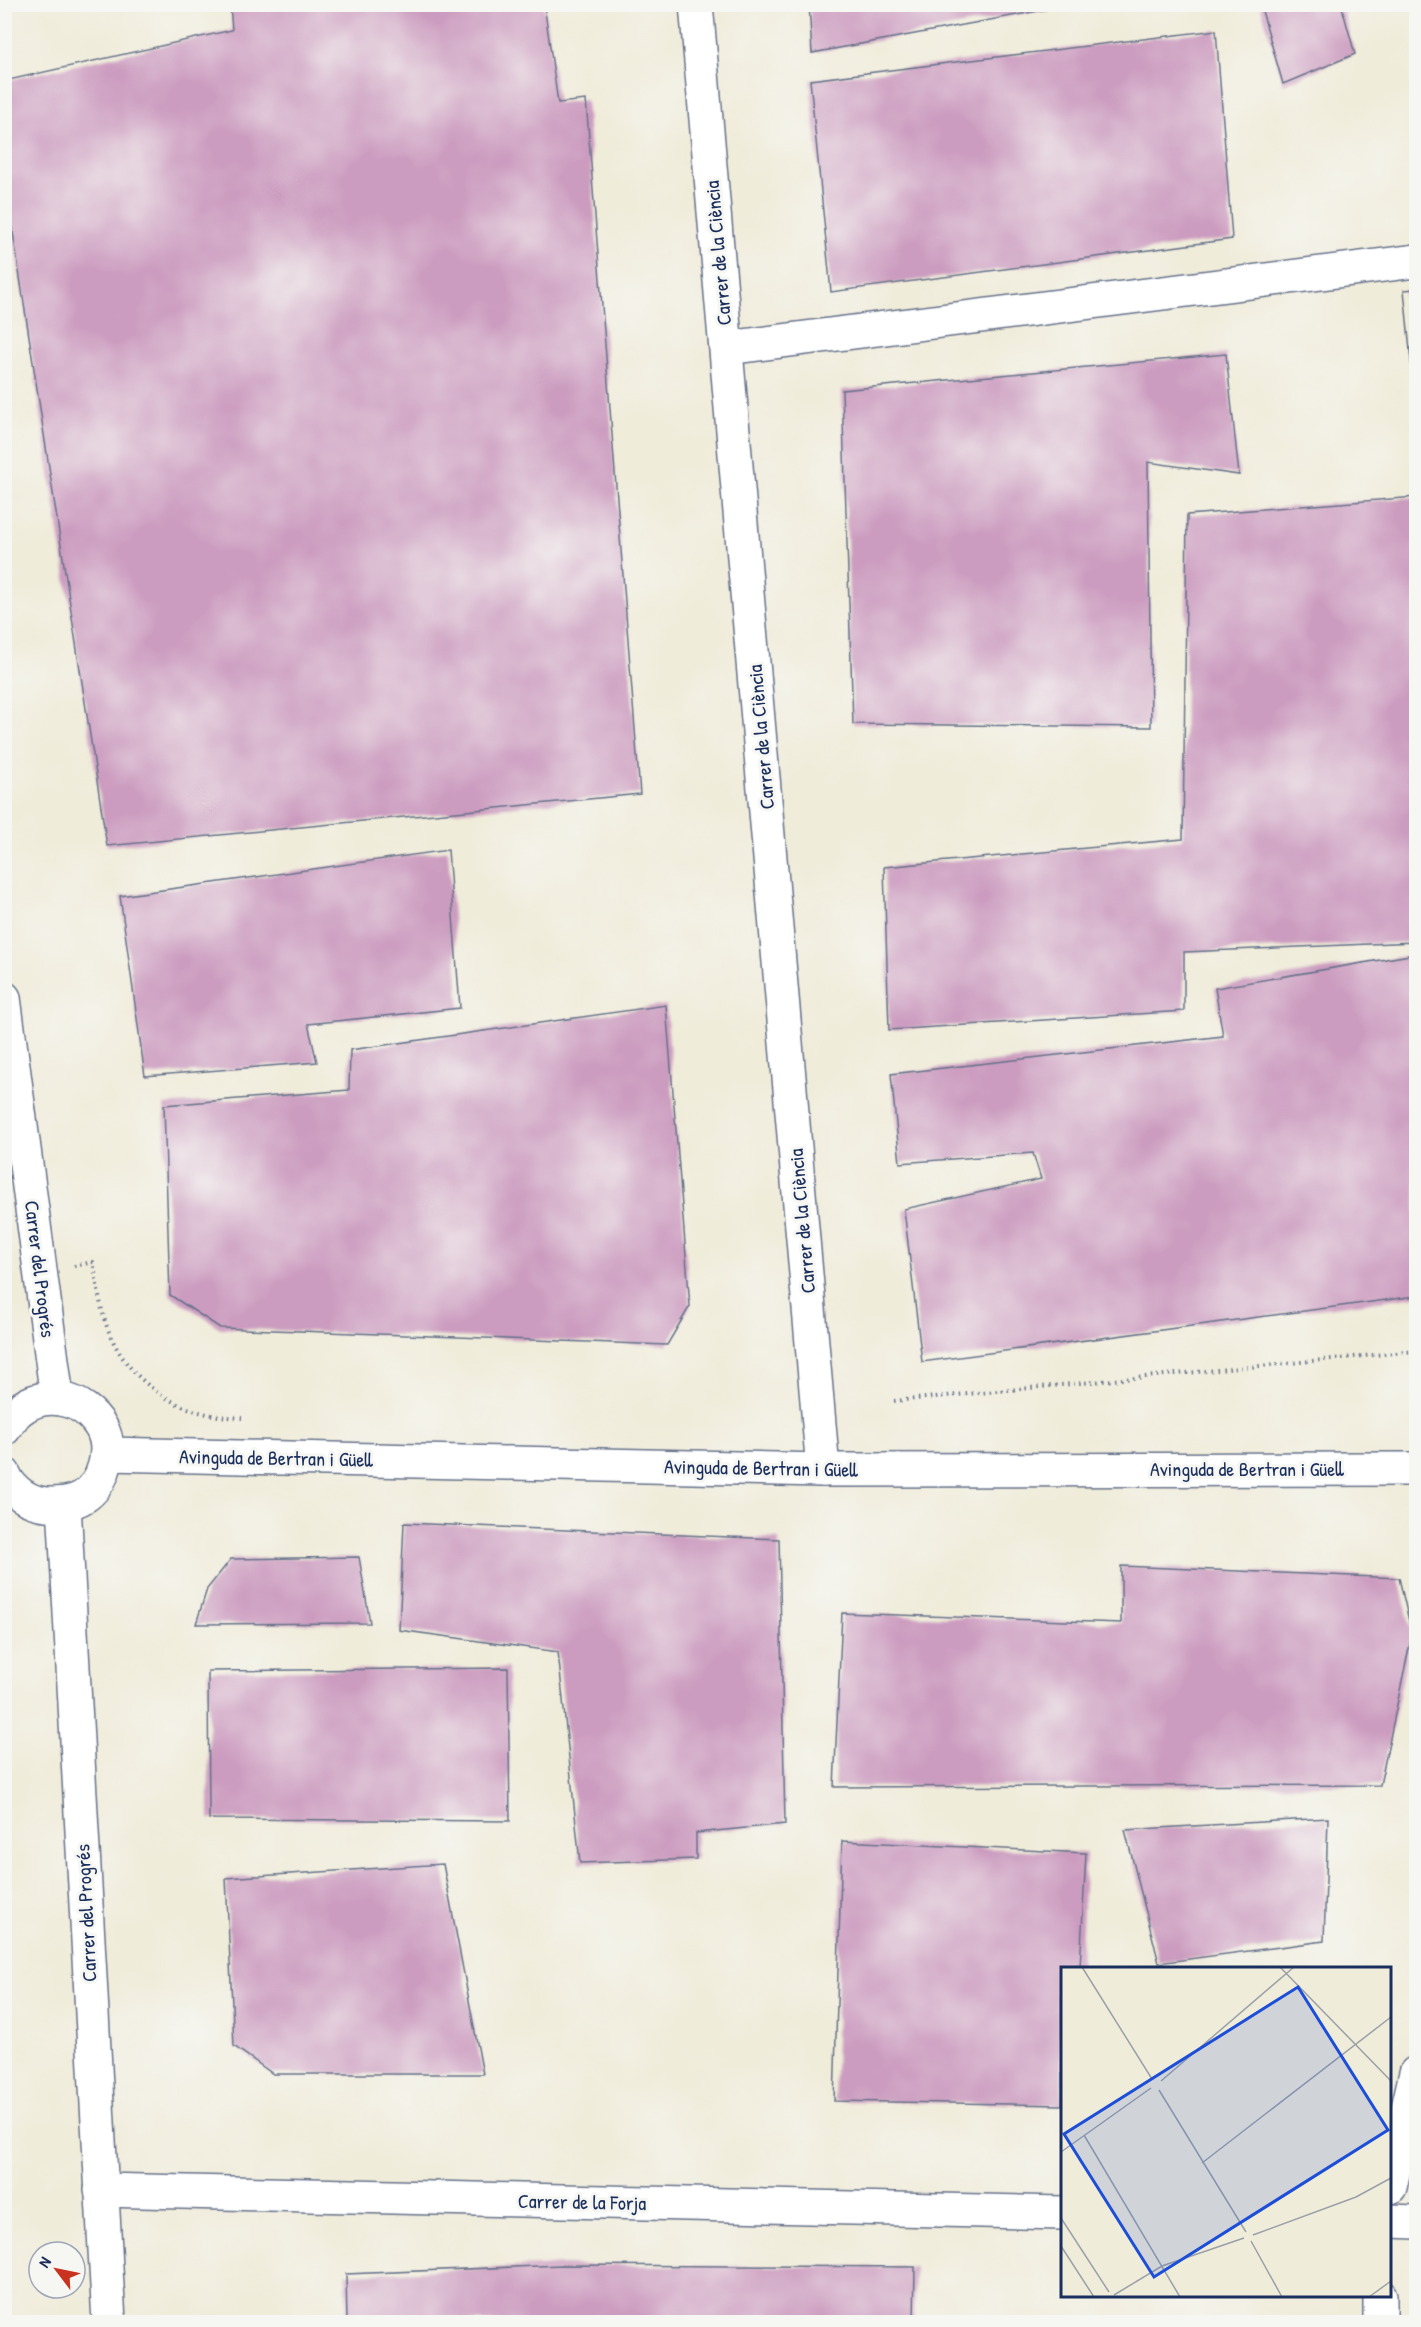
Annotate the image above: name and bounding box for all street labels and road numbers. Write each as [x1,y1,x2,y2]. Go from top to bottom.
street label: Carrer de la Ciència [698,179,737,326]
street label: Carrer de la Ciència [741,663,780,810]
street label: Carrer de la Ciència [782,1147,821,1294]
street label: Carrer del Progrés [19,1199,62,1339]
street label: Avinguda de Bertran i Güell [179,1442,374,1473]
street label: Avinguda de Bertran i Güell [664,1452,859,1483]
street label: Avinguda de Bertran i Güell [1150,1455,1344,1482]
street label: Carrer del Progrés [68,1843,103,1983]
street label: Carrer de la Forja [518,2187,647,2216]

